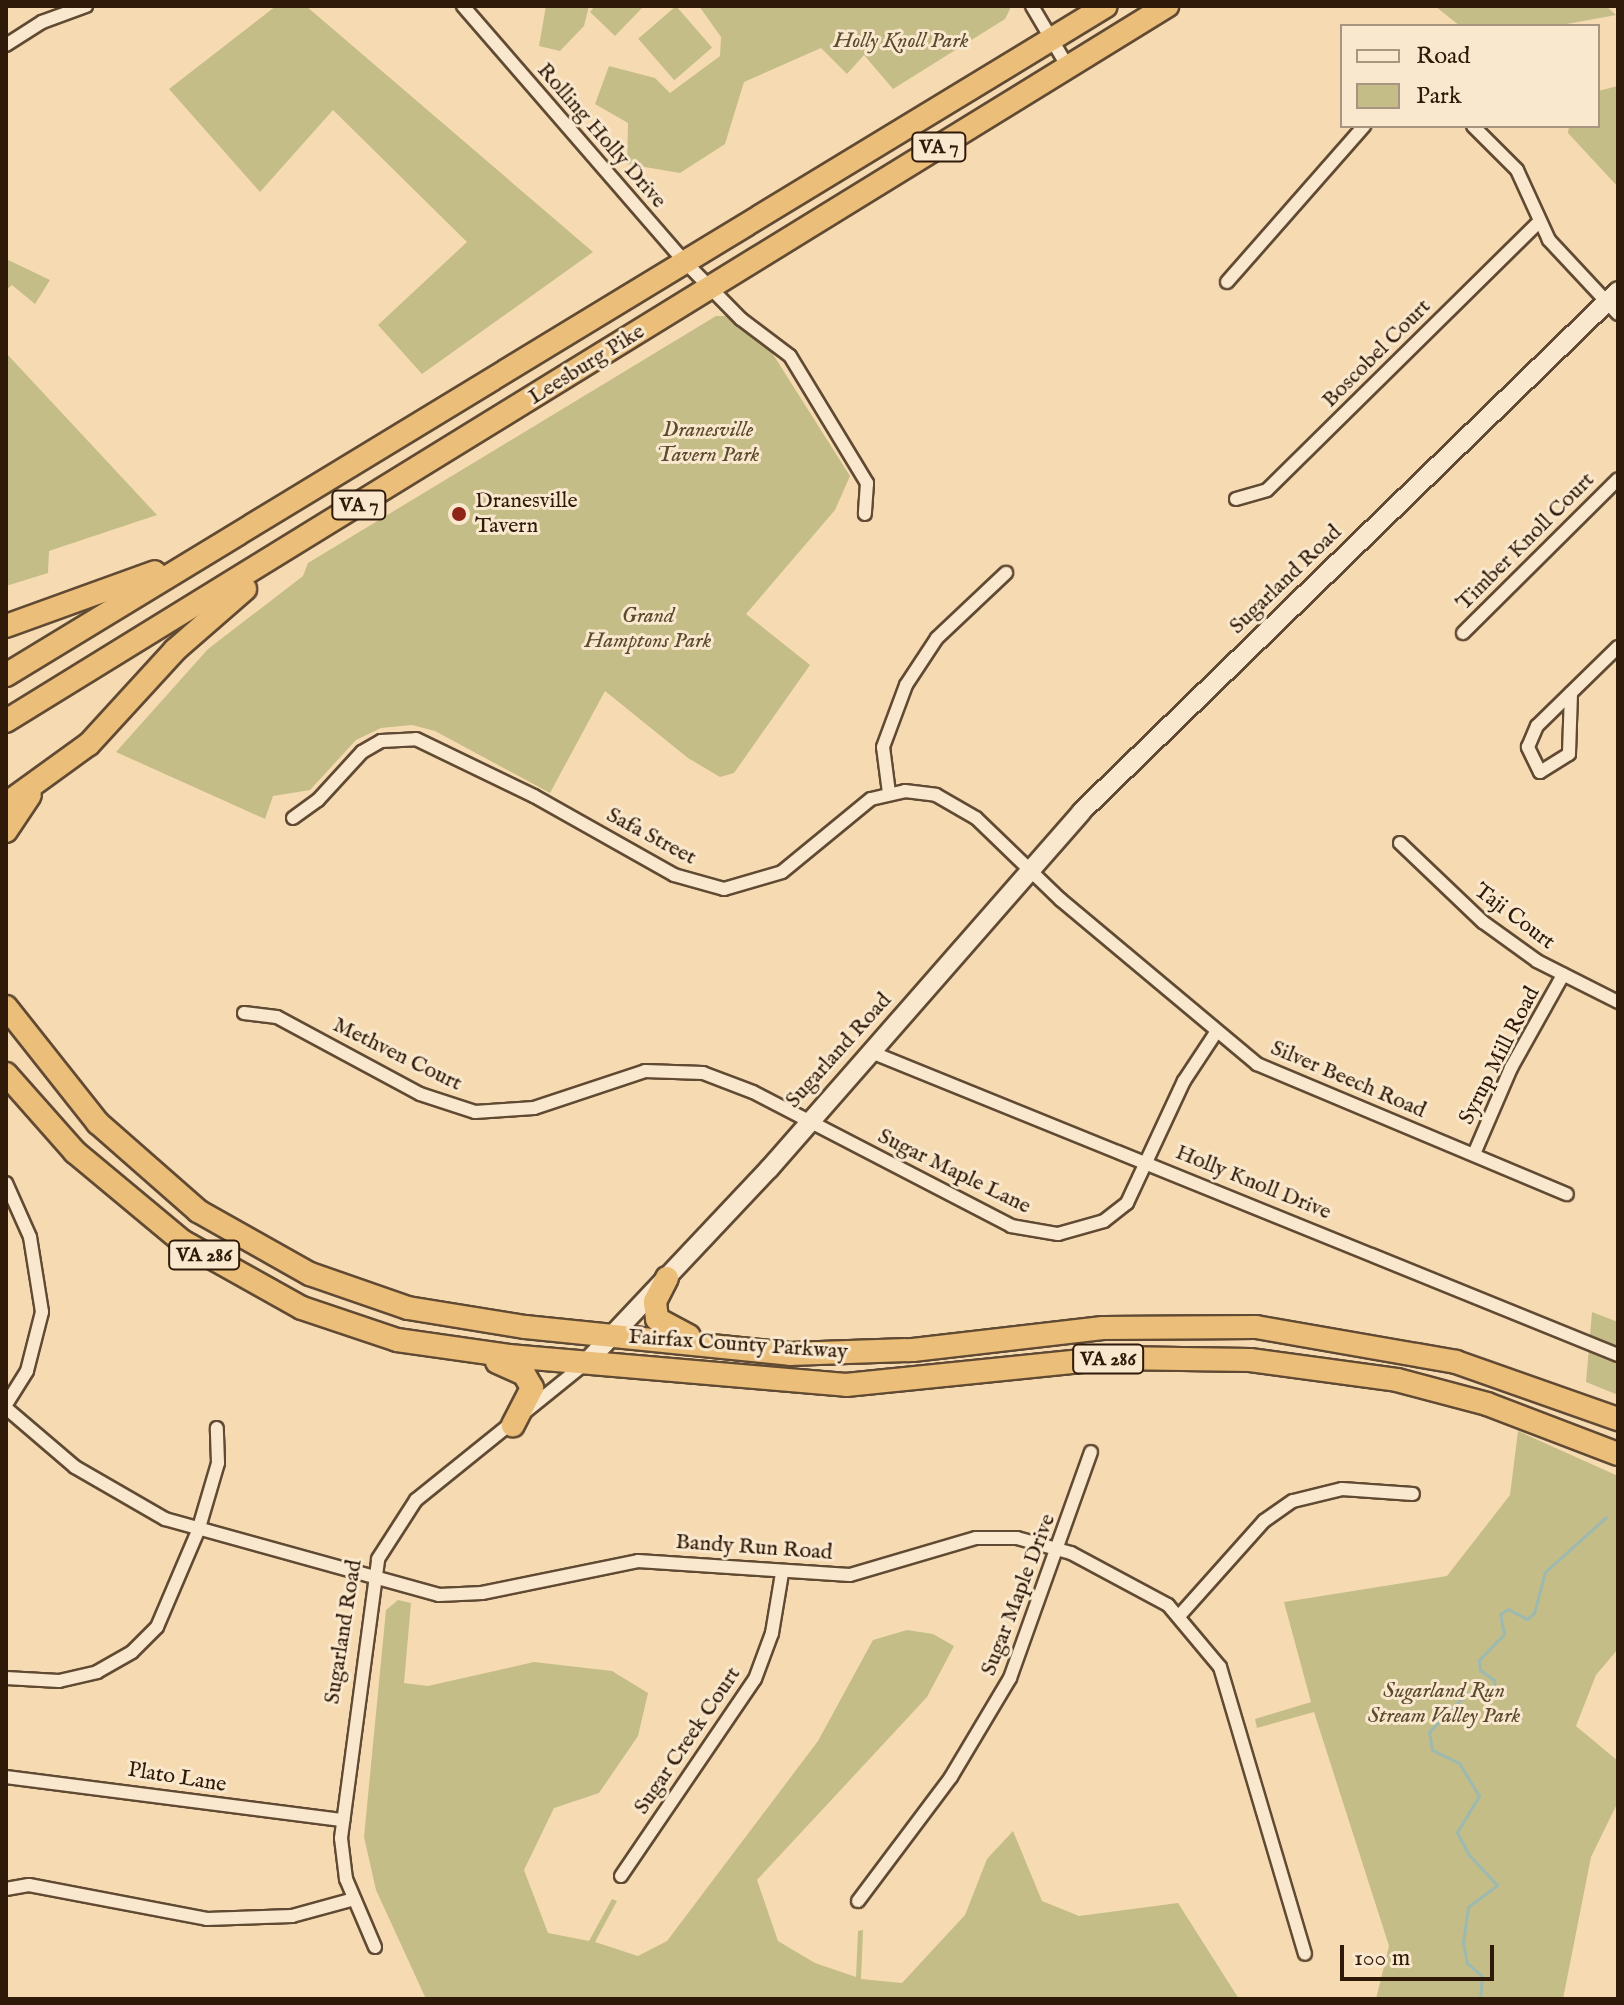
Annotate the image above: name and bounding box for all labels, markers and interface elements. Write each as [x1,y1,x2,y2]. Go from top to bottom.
legend [1340,24,1600,128]
park label: Holly Knoll Park [834,29,968,55]
text: Road [1416,41,1470,72]
street label: Rolling Holly Drive [531,58,671,214]
text: Park [1416,81,1462,112]
road number: VA 7 [911,131,967,163]
street label: Boscobel Court [1317,294,1437,414]
street label: Leesburg Pike [524,319,650,411]
park label: Dranesville Tavern Park [657,417,759,468]
street label: Timber Knoll Court [1451,467,1601,617]
place label: Dranesville Tavern [475,488,578,540]
road number: VA 7 [331,489,387,521]
marker: Dranesville Tavern [450,505,468,523]
street label: Sugarland Road [1224,520,1348,640]
park label: Grand Hamptons Park [585,603,711,654]
street label: Safa Street [602,802,700,872]
street label: Taji Court [1468,878,1560,956]
street label: Syrup Mill Road [1454,983,1546,1129]
street label: Sugarland Road [780,988,898,1114]
street label: Methven Court [328,1012,466,1098]
street label: Silver Beech Road [1266,1035,1430,1125]
street label: Sugar Maple Lane [873,1124,1035,1220]
street label: Holly Knoll Drive [1171,1140,1335,1226]
road number: VA 286 [168,1239,240,1271]
street label: Fairfax County Parkway [627,1324,849,1366]
road number: VA 286 [1072,1343,1144,1375]
street label: Sugar Maple Drive [976,1510,1062,1680]
street label: Bandy Run Road [675,1529,833,1567]
street label: Sugarland Road [320,1558,368,1706]
street label: Sugar Creek Court [629,1662,747,1820]
park label: Sugarland Run Stream Valley Park [1368,1678,1520,1730]
street label: Plato Lane [126,1757,228,1799]
scale bar [1344,1929,1498,1979]
text: 100 m [1354,1943,1410,1974]

